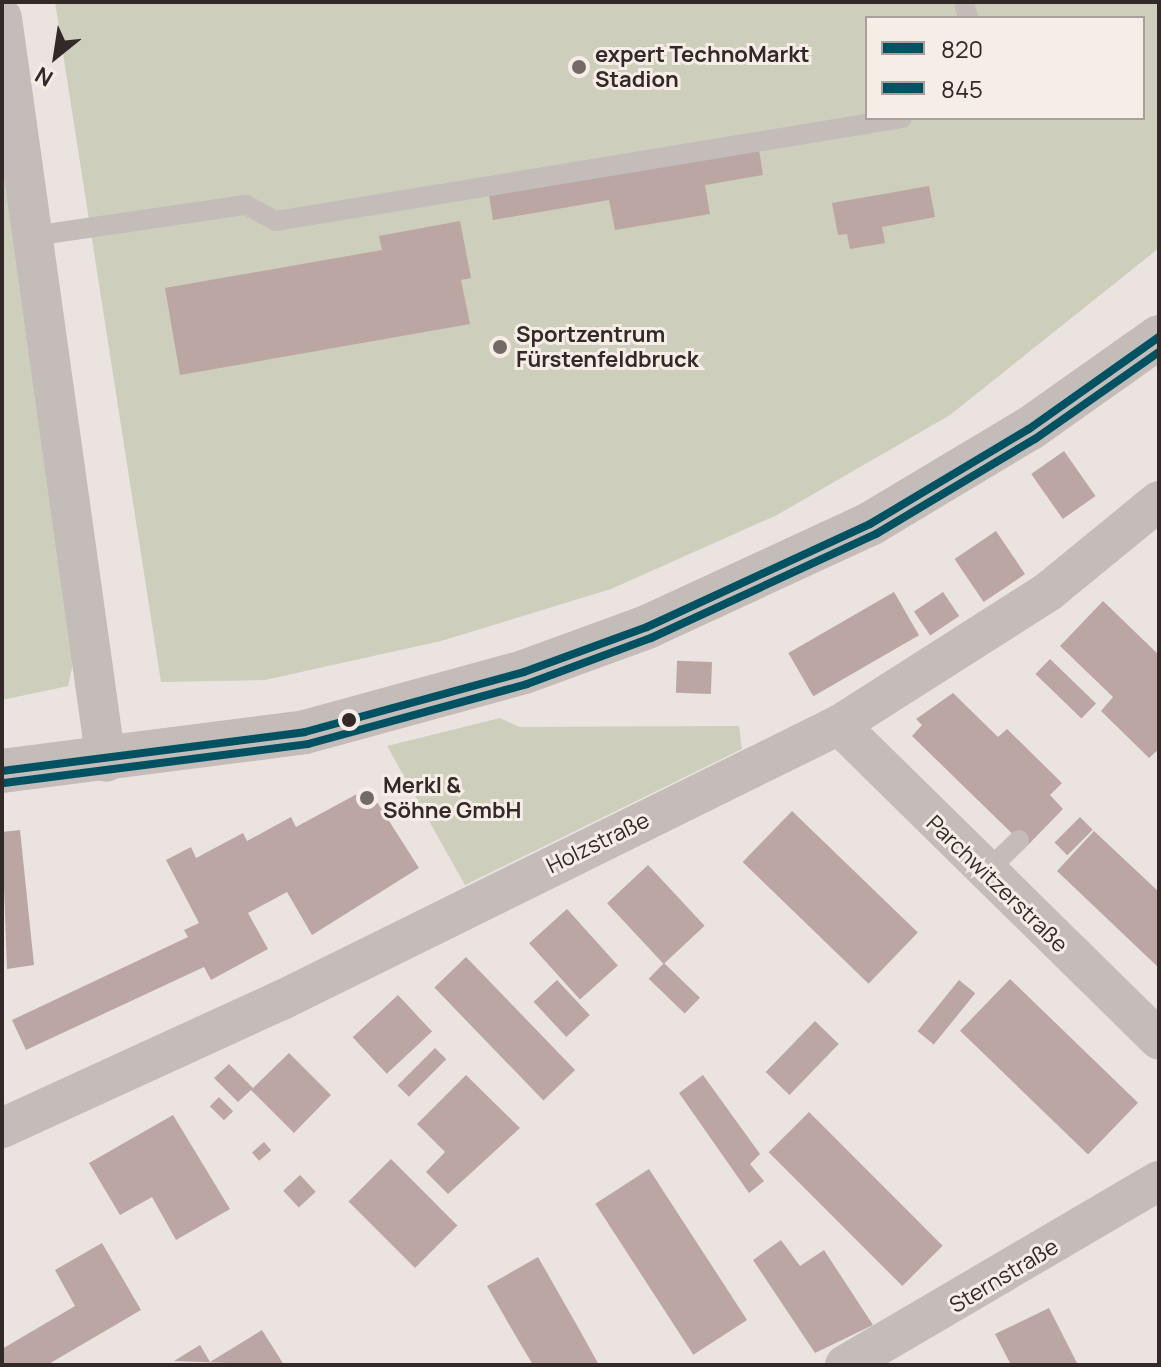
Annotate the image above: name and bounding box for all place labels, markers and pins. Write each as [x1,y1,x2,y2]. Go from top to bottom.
place label: expert TechnoMarkt Stadion [595,41,810,92]
marker: expert TechnoMarkt Stadion [570,58,588,76]
place label: Sportzentrum Fürstenfeldbruck [516,321,699,372]
marker: Sportzentrum Fürstenfeldbruck [491,338,509,356]
unlabelled marker [341,712,357,728]
place label: Merkl & Söhne GmbH [383,772,521,824]
marker: Merkl & Söhne GmbH [358,789,376,807]

